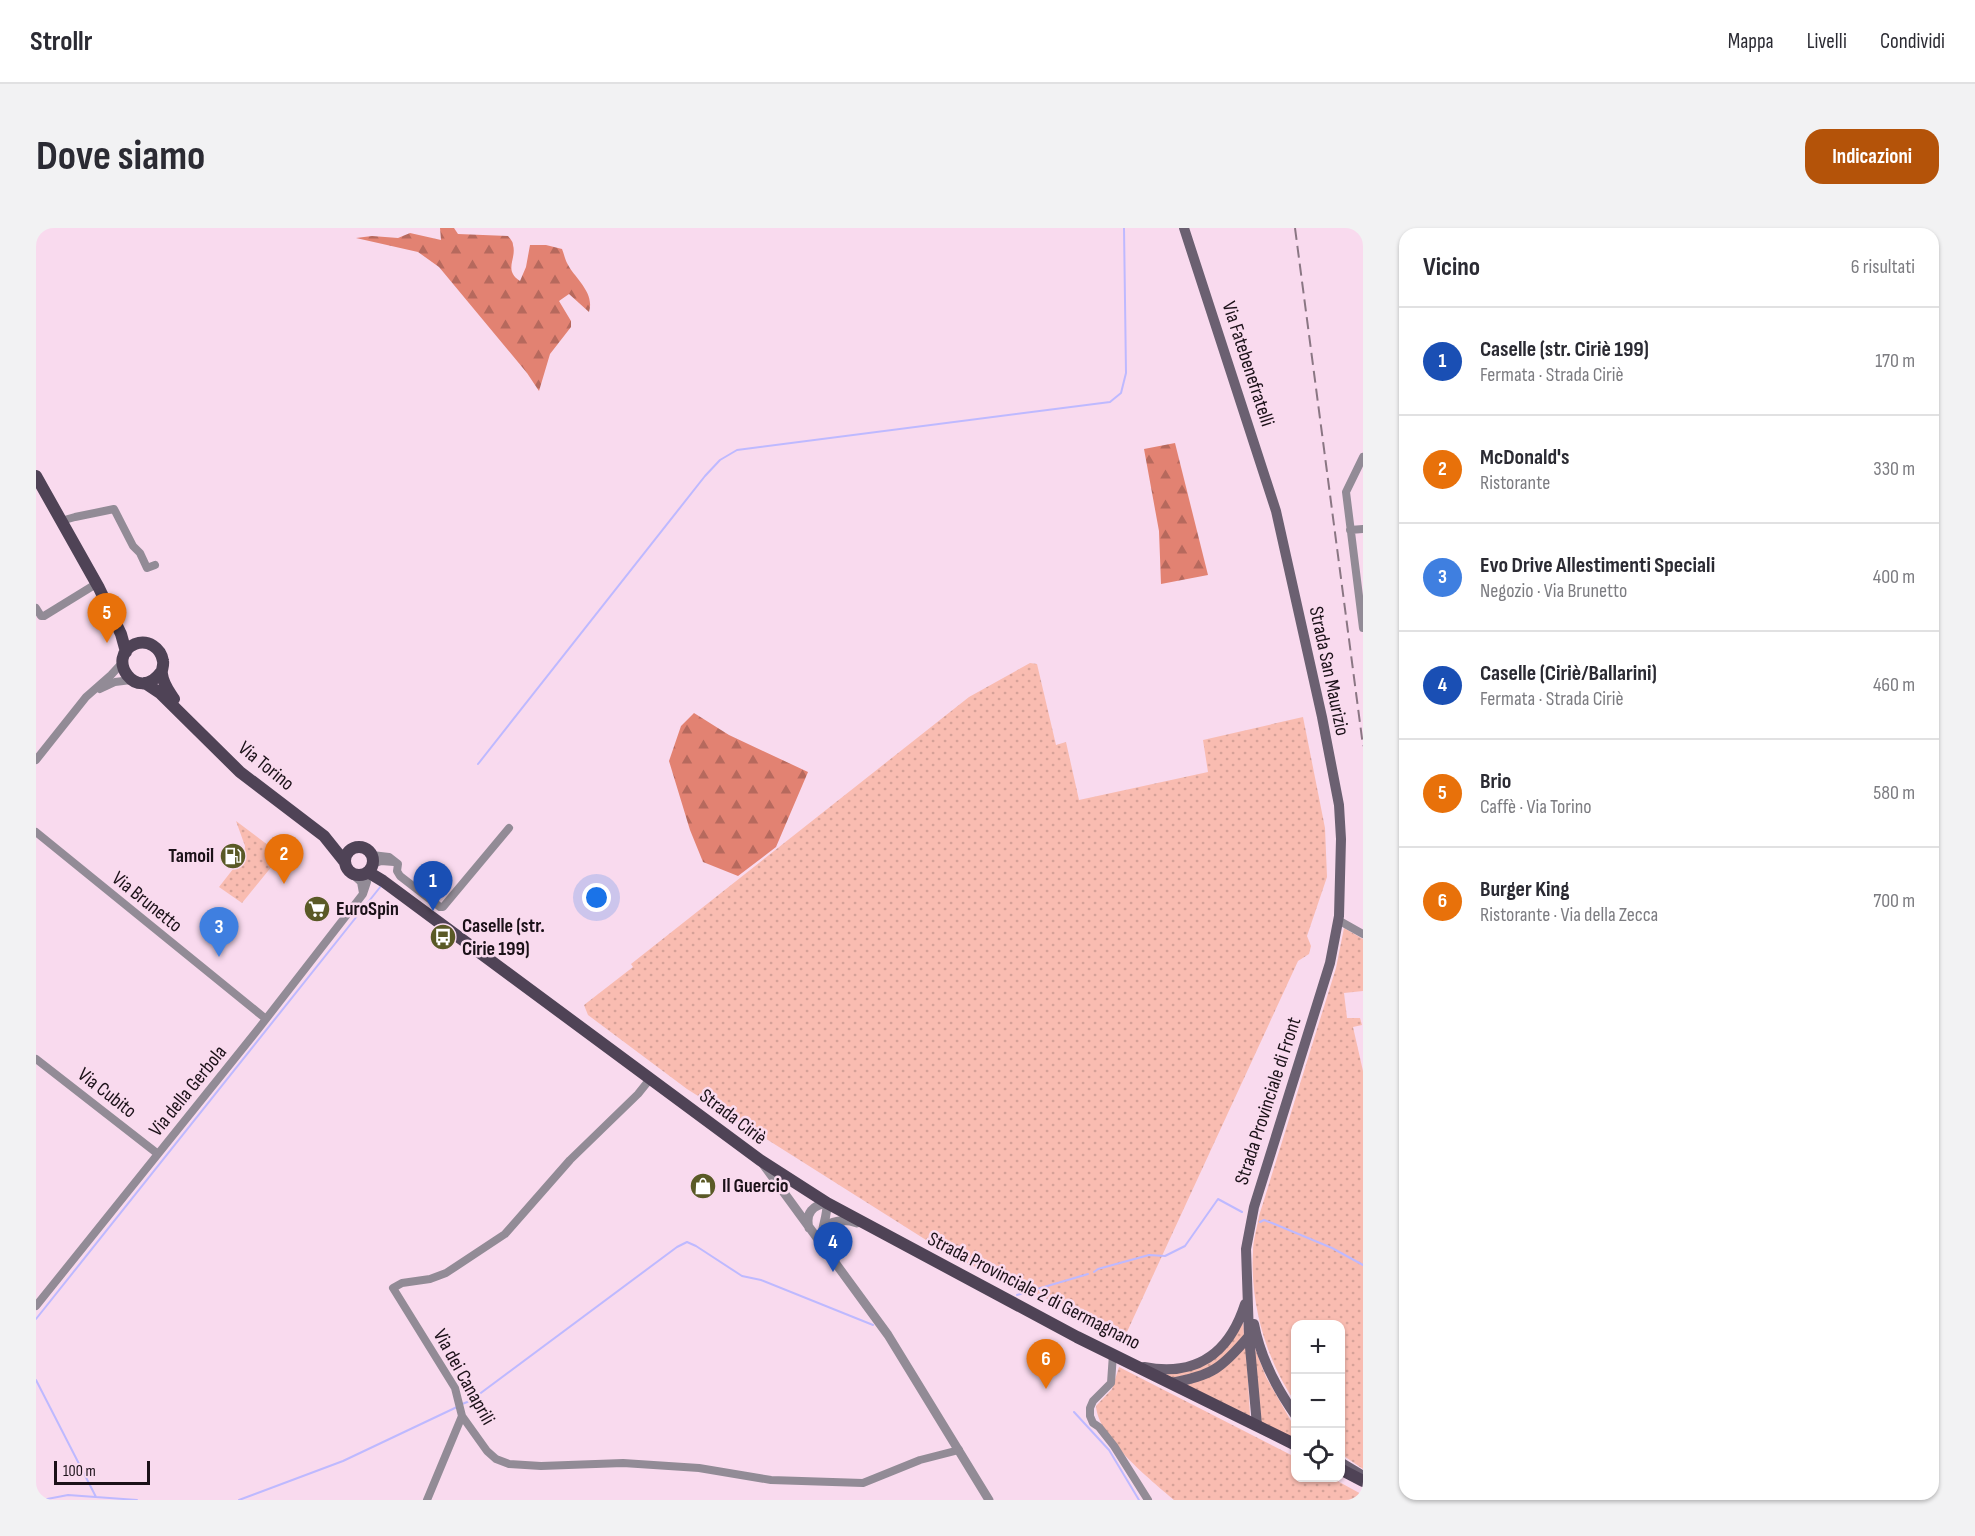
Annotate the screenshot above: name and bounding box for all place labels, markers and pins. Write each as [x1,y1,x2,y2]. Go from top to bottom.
pin: 5 [88,594,126,643]
pin: 2 [264,834,304,884]
fuel station icon: Tamoil [218,841,248,871]
place label: Tamoil [168,844,214,868]
pin: 1 [414,862,452,911]
supermarket icon: EuroSpin [302,894,332,924]
place label: EuroSpin [336,897,399,921]
pin: 3 [200,908,238,957]
place label: Caselle (str. Cirie 199) [462,914,545,961]
bus stop icon: Caselle (str. Cirie 199) [428,922,458,952]
shop icon: Il Guercio [688,1171,718,1201]
place label: Il Guercio [722,1174,789,1198]
pin: 4 [814,1222,852,1272]
pin: 6 [1026,1340,1066,1389]

